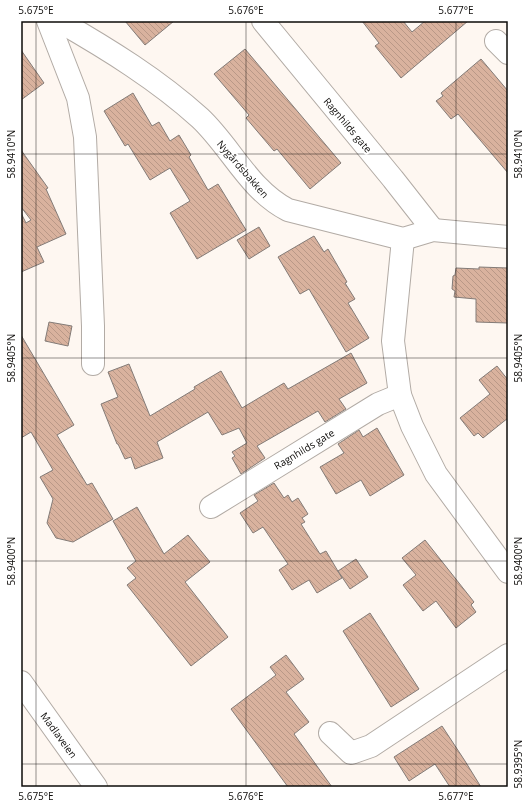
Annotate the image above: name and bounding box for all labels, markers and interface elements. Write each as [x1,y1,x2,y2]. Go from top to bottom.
text: 5.675°E [18,3,54,17]
text: 5.676°E [228,3,264,17]
text: 5.677°E [438,3,474,17]
street label: Ragnhilds gate [321,94,376,156]
text: 58.9410°N [4,130,18,178]
text: 58.9410°N [511,130,525,178]
street label: Nygårdsbakken [214,137,272,201]
text: 58.9405°N [4,334,18,382]
text: 58.9405°N [511,334,525,382]
street label: Ragnhilds gate [271,425,337,473]
text: 58.9400°N [4,537,18,585]
text: 58.9400°N [511,537,525,585]
street label: Madlaveien [38,709,80,761]
text: 58.9395°N [511,740,525,788]
text: 5.675°E [18,789,54,803]
text: 5.676°E [228,789,264,803]
text: 5.677°E [438,789,474,803]

